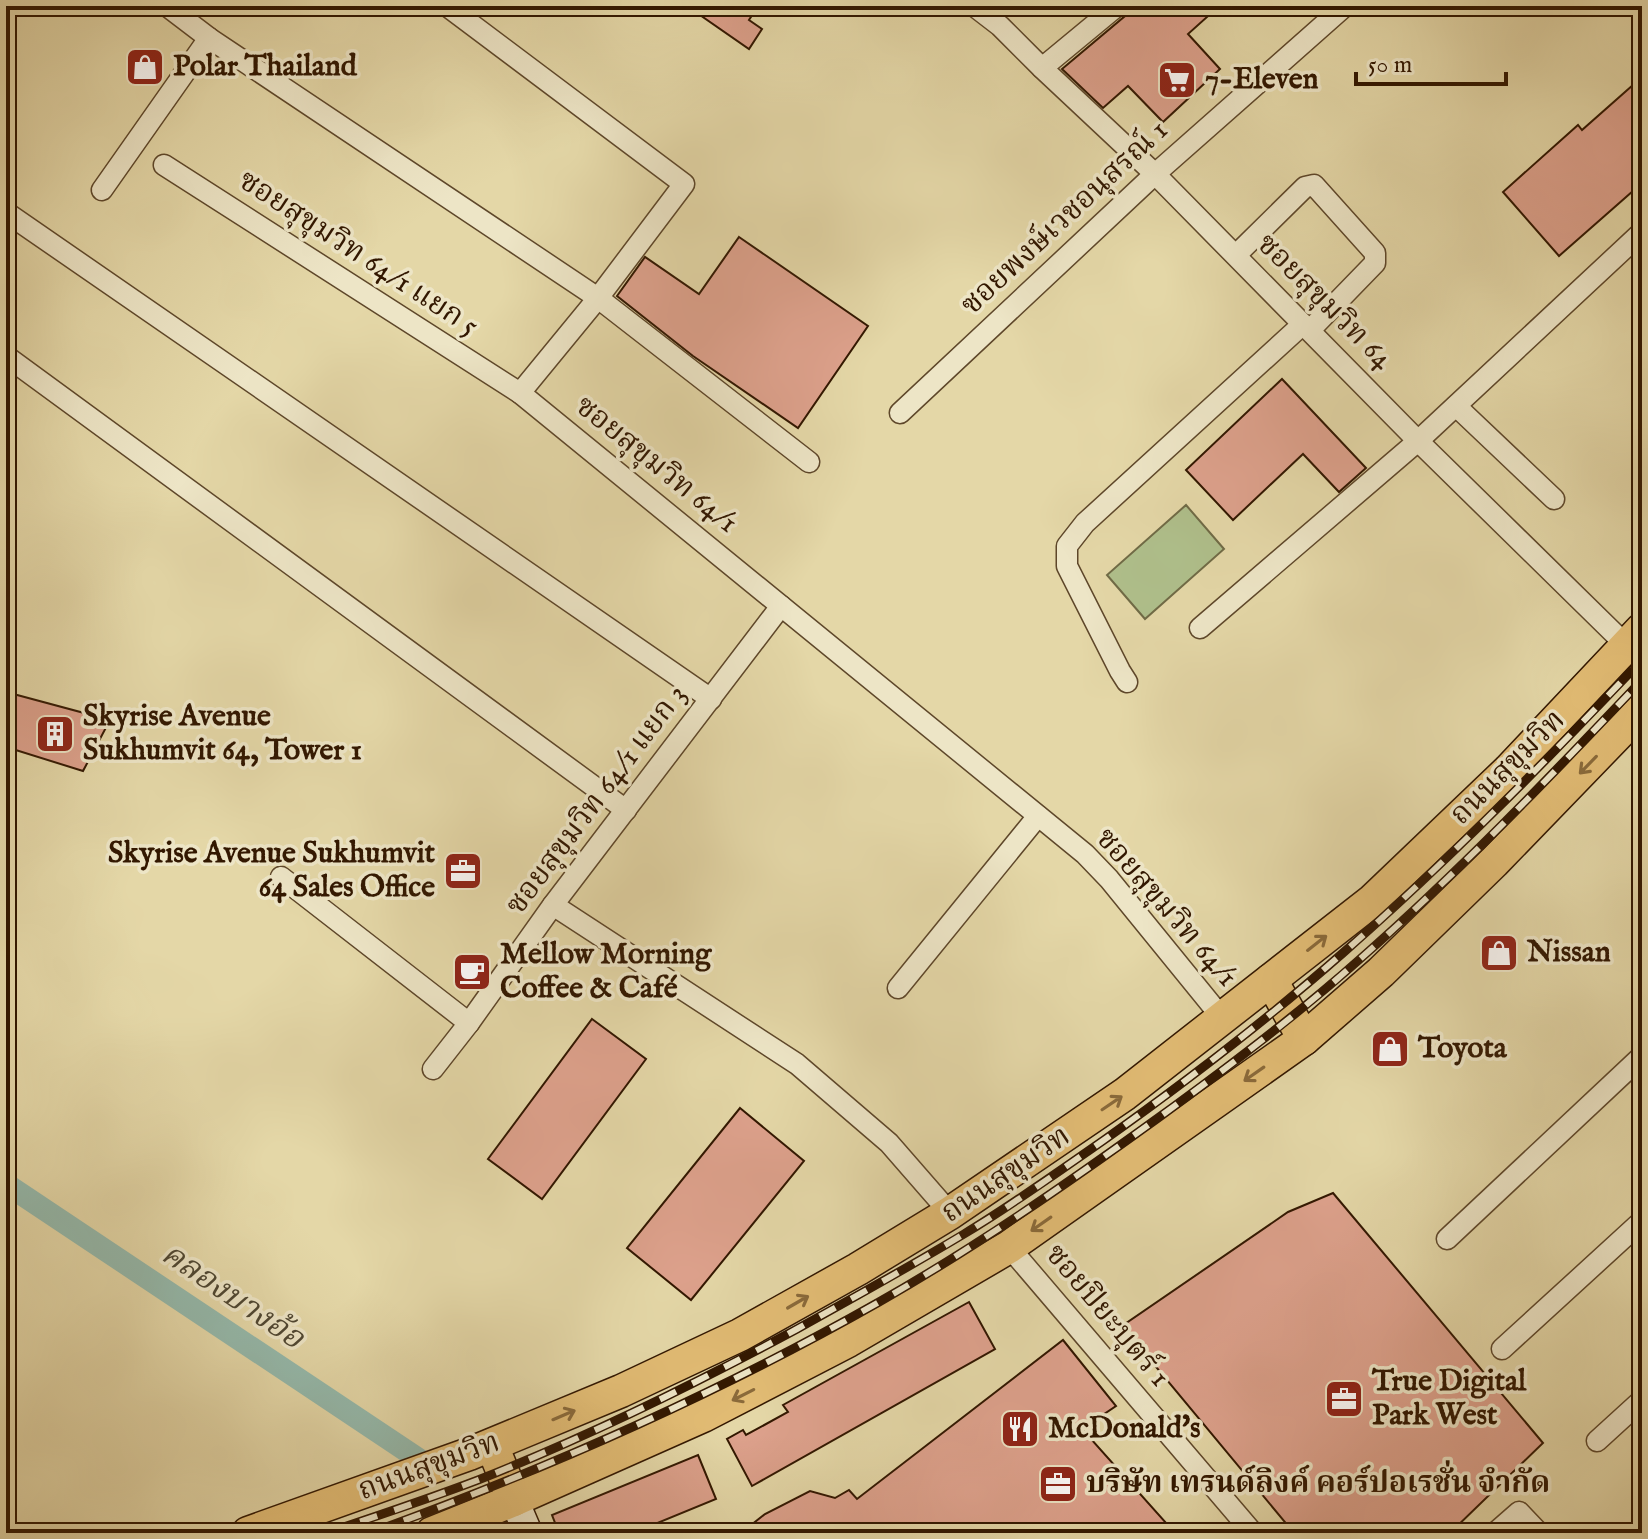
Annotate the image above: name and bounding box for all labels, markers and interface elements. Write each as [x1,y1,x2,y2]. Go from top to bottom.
scale bar [1356,36,1506,86]
shop icon: Polar Thailand [124,46,166,88]
place label: Polar Thailand [173,48,358,86]
text: 50 m [1368,50,1412,81]
supermarket icon: 7-Eleven [1156,59,1198,101]
place label: 7-Eleven [1205,61,1319,99]
street label: ซอยพงษ์เวชอนุสรณ์ 1 [953,112,1177,324]
street label: ซอยสุขุมวิท 64/1 แยก 5 [231,162,485,346]
street label: ซอยสุขุมวิท 64 [1248,226,1400,378]
street label: ซอยสุขุมวิท 64/1 [567,388,745,542]
street label: ซอยสุขุมวิท 64/1 แยก 3 [498,677,696,923]
place label: Skyrise Avenue Sukhumvit 64, Tower 1 [83,698,362,770]
street label: ถนนสุขุมวิท [1442,702,1574,834]
building icon: Skyrise Avenue Sukhumvit 64, Tower 1 [34,713,76,755]
one-way arrow [1579,755,1598,774]
street label: ซอยสุขุมวิท 64/1 [1086,820,1246,996]
place label: Skyrise Avenue Sukhumvit 64 Sales Office [108,835,436,907]
office icon: Skyrise Avenue Sukhumvit 64 Sales Office [442,850,484,892]
shop icon: Nissan [1478,932,1520,974]
place label: Nissan [1526,934,1611,972]
one-way arrow [1306,935,1327,952]
place label: Mellow Morning Coffee & Café [500,936,713,1008]
cafe icon: Mellow Morning Coffee & Café [451,951,493,993]
shop icon: Toyota [1369,1028,1411,1070]
place label: Toyota [1417,1030,1508,1068]
one-way arrow [1243,1066,1265,1082]
one-way arrow [1101,1095,1123,1111]
street label: ถนนสุขุมวิท [934,1118,1078,1232]
one-way arrow [1031,1216,1053,1232]
water label: คลองบางอ้อ [153,1234,312,1360]
street label: ซอยปิยะบุตร์ 1 [1036,1237,1178,1395]
one-way arrow [786,1294,809,1310]
place label: True Digital Park West [1371,1363,1527,1435]
office icon: True Digital Park West [1323,1378,1365,1420]
one-way arrow [732,1388,756,1403]
one-way arrow [551,1406,576,1421]
restaurant icon: McDonald's [999,1408,1041,1450]
place label: McDonald's [1048,1410,1201,1448]
street label: ถนนสุขุมวิท [353,1424,505,1510]
place label: บริษัท เทรนด์ลิงค์ คอร์ปอเรชั่น จำกัด [1086,1460,1550,1503]
office icon: บริษัท เทรนด์ลิงค์ คอร์ปอเรชั่น จำกัด [1037,1463,1079,1505]

